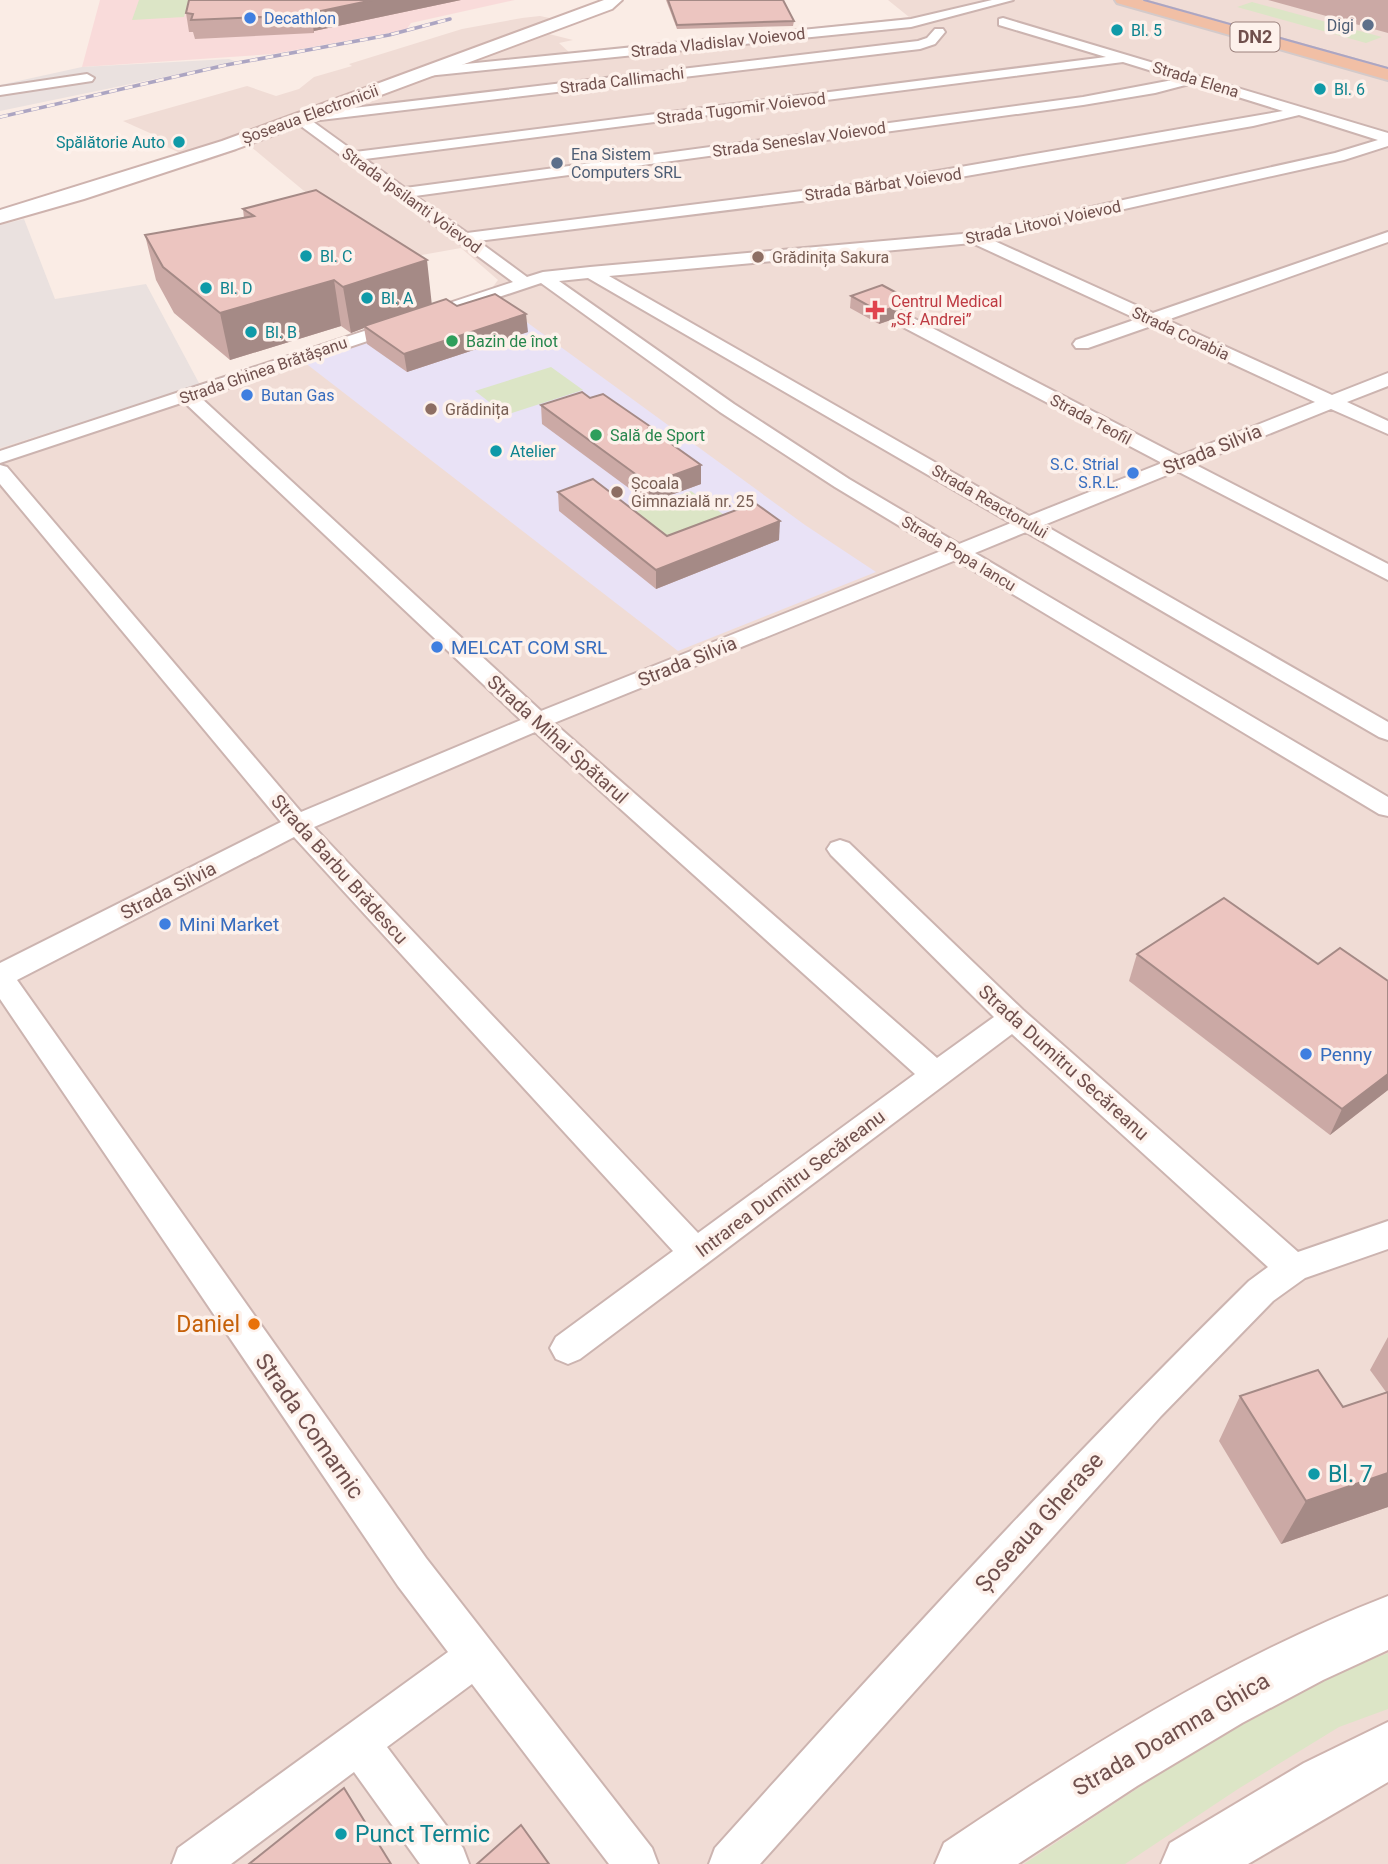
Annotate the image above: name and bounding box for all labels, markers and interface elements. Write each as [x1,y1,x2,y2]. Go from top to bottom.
place label: Decathlon [264,9,336,28]
marker: Decathlon [242,10,258,26]
place label: Digi [1327,16,1354,35]
marker: Digi [1360,17,1376,33]
place label: Bl. 5 [1131,21,1162,40]
marker: Bl. 5 [1109,22,1125,38]
road number: DN2 [1230,22,1280,52]
street label: Strada Vladislav Voievod [630,24,806,61]
street label: Strada Elena [1150,57,1241,102]
street label: Strada Callimachi [559,63,685,98]
place label: Bl. 6 [1334,80,1365,99]
street label: Șoseaua Electronicii [239,81,381,149]
marker: Bl. 6 [1312,81,1328,97]
street label: Strada Tugomir Voievod [656,89,827,128]
street label: Strada Seneslav Voievod [711,118,887,161]
place label: Spălătorie Auto [56,133,165,152]
marker: Spălătorie Auto [171,134,187,150]
street label: Strada Ipsilanti Voievod [338,144,485,257]
place label: Ena Sistem Computers SRL [571,145,682,182]
marker: Ena Sistem Computers SRL [549,155,565,171]
street label: Strada Bărbat Voievod [803,164,963,205]
street label: Strada Litovoi Voievod [964,197,1123,248]
place label: Bl. C [320,247,352,266]
marker: Bl. C [298,248,314,264]
place label: Grădinița Sakura [772,248,889,268]
marker: Grădinița Sakura [750,249,766,265]
place label: Bl. D [220,279,253,298]
marker: Bl. D [198,280,214,296]
place label: Bl. A [381,289,414,308]
marker: Bl. A [359,290,375,306]
place label: Centrul Medical „Sf. Andrei” [891,292,1002,329]
marker: Centrul Medical „Sf. Andrei” [865,300,885,320]
street label: Strada Corabia [1129,303,1232,364]
place label: Bl. B [265,323,297,342]
marker: Bl. B [243,324,259,340]
place label: Bazin de înot [466,332,558,351]
street label: Strada Ghinea Brătășanu [177,333,350,409]
marker: Bazin de înot [444,333,460,349]
place label: Butan Gas [261,386,334,405]
marker: Butan Gas [239,387,255,403]
street label: Strada Teofil [1047,390,1135,449]
place label: Grădinița [445,400,509,420]
marker: Grădinița [423,401,439,417]
street label: Strada Silvia [1160,419,1265,480]
place label: Sală de Sport [610,426,705,445]
marker: Sală de Sport [588,427,604,443]
place label: Atelier [510,442,556,461]
marker: Atelier [488,443,504,459]
place label: S.C. Strial S.R.L. [1050,455,1119,492]
street label: Strada Reactorului [928,461,1051,542]
marker: S.C. Strial S.R.L. [1125,465,1141,481]
place label: Școala Gimnazială nr. 25 [631,474,754,511]
marker: Școala Gimnazială nr. 25 [609,484,625,500]
street label: Strada Popa Iancu [898,512,1019,595]
street label: Strada Silvia [635,631,740,692]
place label: MELCAT COM SRL [451,636,607,659]
marker: MELCAT COM SRL [429,639,445,655]
street label: Strada Mihai Spătarul [483,670,633,809]
street label: Strada Barbu Brădescu [266,790,413,949]
street label: Strada Silvia [117,857,220,924]
place label: Mini Market [179,913,279,936]
marker: Mini Market [157,916,173,932]
street label: Strada Dumitru Secăreanu [974,980,1153,1145]
place label: Penny [1320,1043,1372,1066]
marker: Penny [1298,1046,1314,1062]
street label: Intrarea Dumitru Secăreanu [691,1105,889,1262]
place label: Daniel [176,1311,240,1338]
marker: Daniel [246,1316,262,1332]
street label: Strada Comarnic [249,1348,370,1504]
street label: Șoseaua Gherase [970,1447,1109,1598]
place label: Bl. 7 [1328,1461,1373,1488]
marker: Bl. 7 [1306,1466,1322,1482]
street label: Strada Doamna Ghica [1068,1667,1274,1802]
place label: Punct Termic [355,1821,490,1848]
marker: Punct Termic [333,1826,349,1842]

